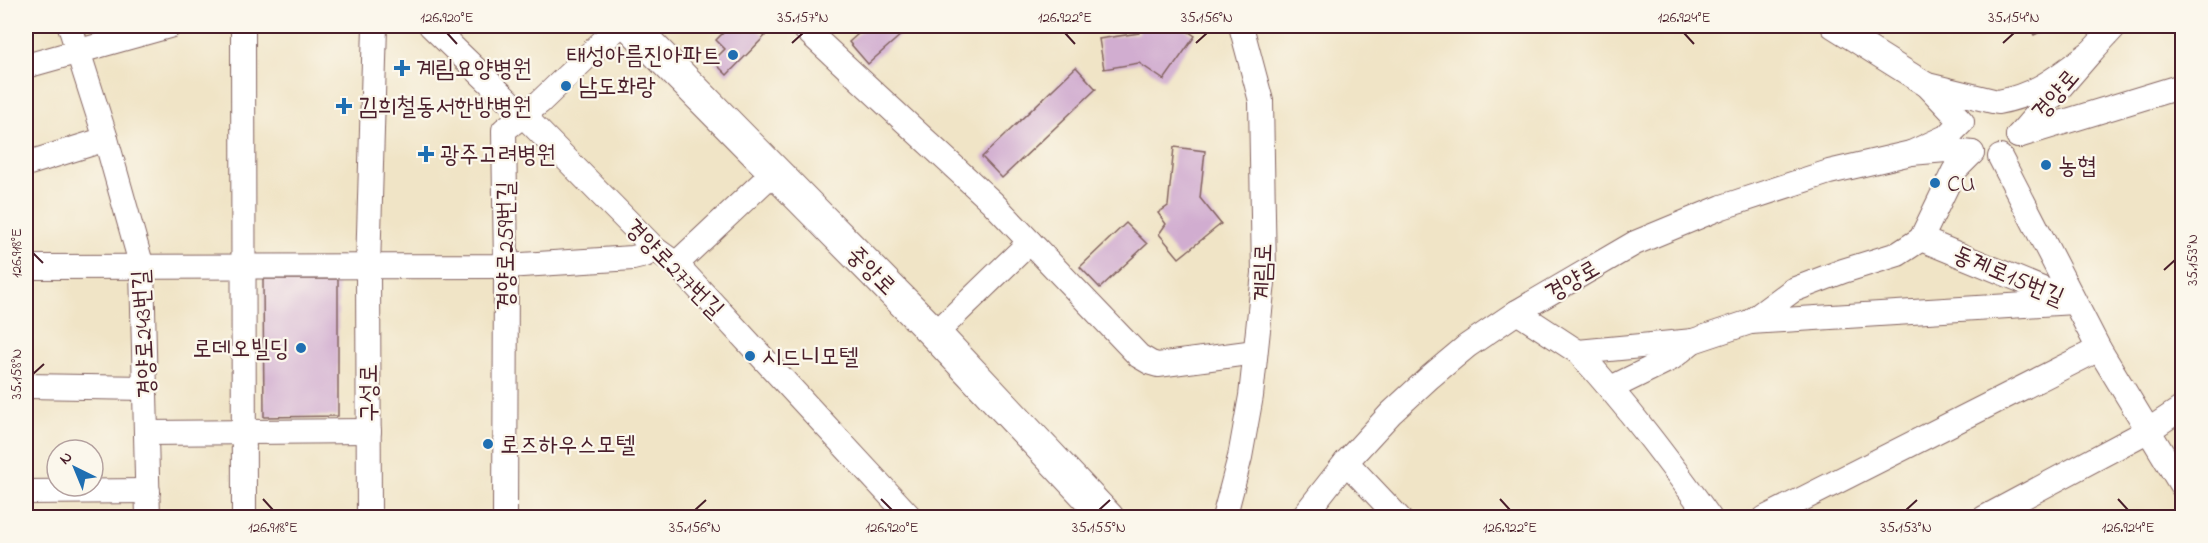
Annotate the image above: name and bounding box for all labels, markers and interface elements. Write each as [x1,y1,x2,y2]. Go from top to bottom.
text: 126.920°E [420,7,474,29]
text: 35.157°N [777,7,829,29]
text: 126.922°E [1038,7,1092,29]
text: 35.156°N [1181,7,1233,29]
text: 126.924°E [1657,7,1711,29]
text: 35.154°N [1988,7,2040,29]
place label: 태성아름진아파트 [567,40,721,75]
marker: 태성아름진아파트 [726,48,740,62]
place label: 계림요양병원 [416,53,532,88]
marker: 계림요양병원 [393,59,411,77]
street label: 경양로 [2025,62,2089,129]
place label: 남도화랑 [578,71,656,106]
marker: 남도화랑 [559,79,573,93]
place label: 김희철동서한방병원 [358,91,532,126]
marker: 김희철동서한방병원 [335,97,353,115]
place label: 광주고려병원 [440,139,556,174]
marker: 광주고려병원 [417,145,435,163]
place label: 농협 [2058,150,2097,185]
marker: 농협 [2039,158,2053,172]
place label: CU [1947,168,1975,203]
marker: CU [1928,176,1942,190]
street label: 경양로259번길 [490,181,525,311]
street label: 경양로277번길 [616,212,731,327]
text: 126.918°E [6,228,28,278]
text: 35.153°N [2182,234,2204,286]
street label: 동계로15번길 [1947,238,2069,316]
street label: 중앙로 [837,239,903,305]
street label: 계림로 [1246,243,1283,302]
street label: 경양로 [1539,253,1607,312]
street label: 경양로243번길 [125,269,166,399]
place label: 로데오빌딩 [192,333,289,368]
marker: 로데오빌딩 [294,341,308,355]
place label: 시드니모텔 [762,341,859,376]
text: 35.158°N [6,349,28,399]
marker: 시드니모텔 [743,349,757,363]
street label: 구성로 [353,364,388,422]
place label: 로즈하우스모텔 [500,429,635,464]
marker: 로즈하우스모텔 [481,437,495,451]
north arrow [45,438,105,498]
text: N [54,446,78,471]
text: 126.918°E [248,517,298,539]
text: 35.156°N [669,517,721,539]
text: 126.920°E [865,517,919,539]
text: 35.155°N [1072,517,1126,539]
text: 126.922°E [1483,517,1537,539]
text: 35.153°N [1880,517,1932,539]
text: 126.924°E [2101,517,2155,539]

